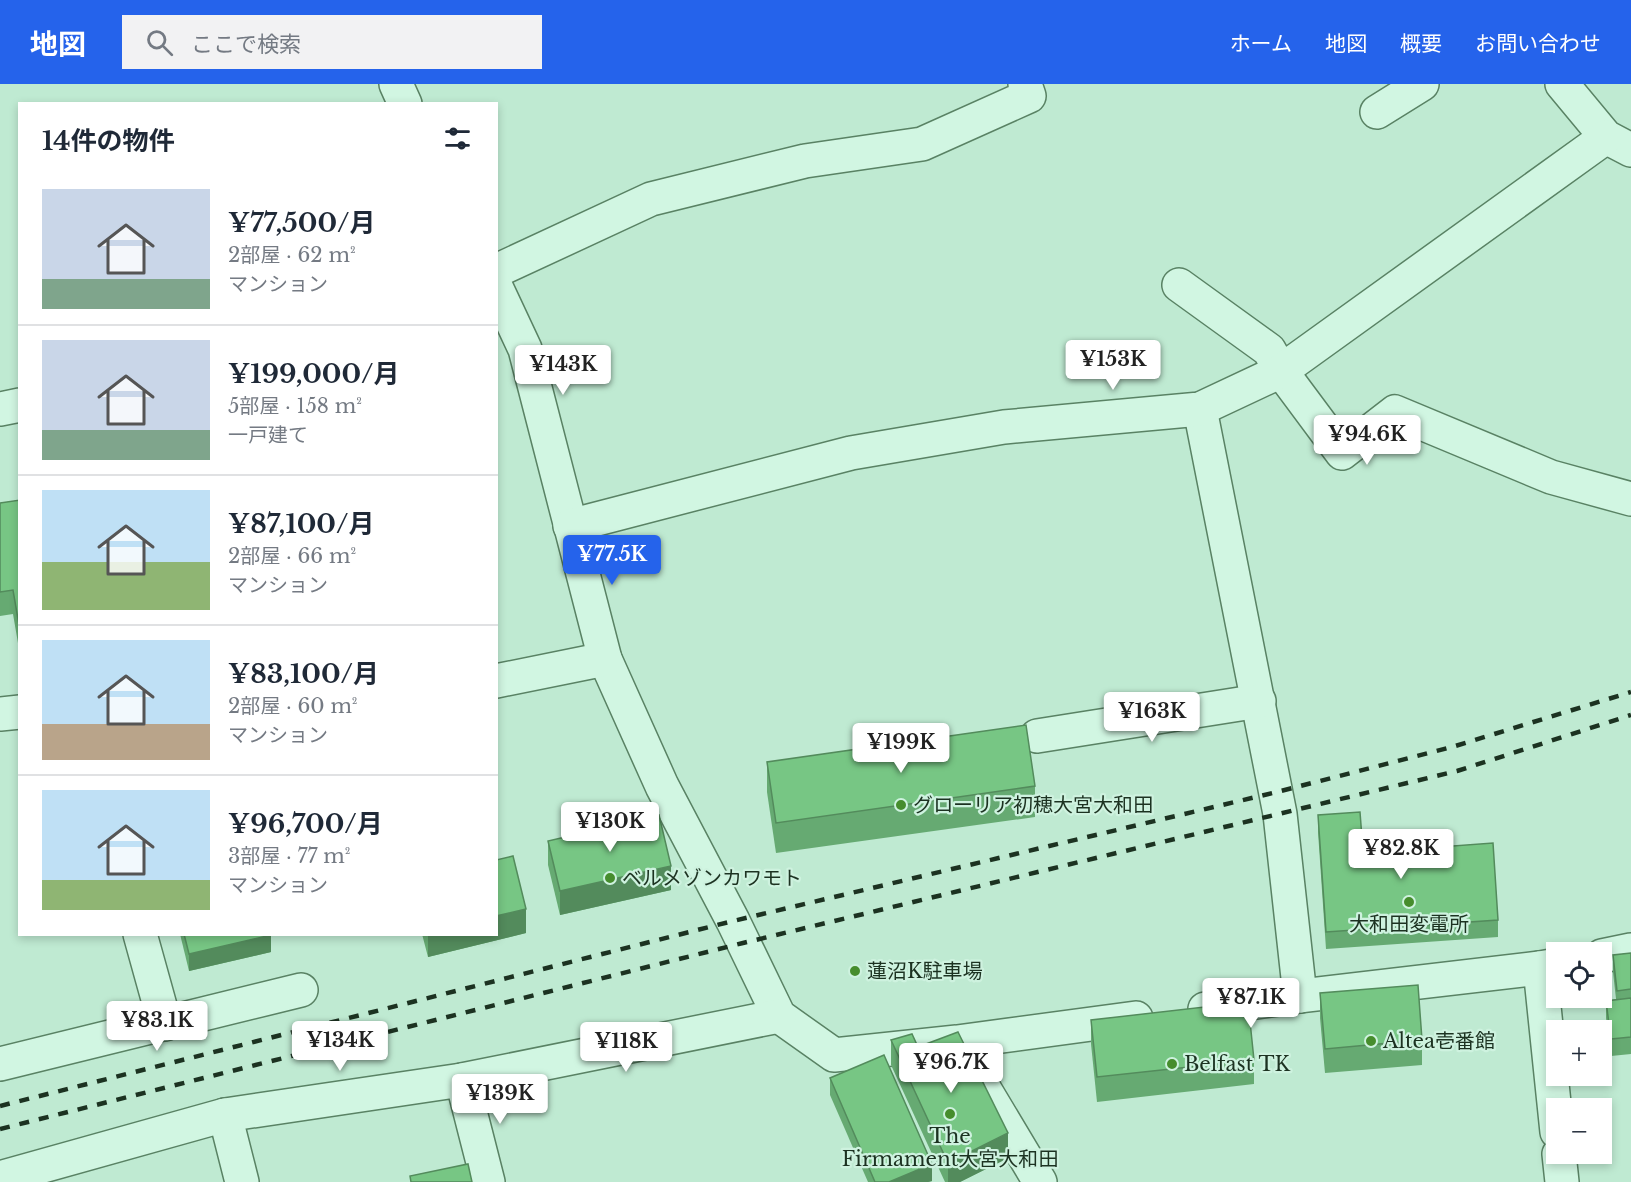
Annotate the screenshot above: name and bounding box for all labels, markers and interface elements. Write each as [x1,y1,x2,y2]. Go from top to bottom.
search box [122,15,542,69]
icon: search [143,26,176,59]
text: 地図 [30,27,86,62]
text: ここで検索 [191,31,301,58]
text: ホーム [1230,31,1292,57]
text: 地図 [1325,31,1367,57]
text: 概要 [1400,31,1442,57]
text: お問い合わせ [1475,31,1601,57]
icon: filters [441,122,474,155]
text: 14件の物件 [42,125,175,157]
text: ¥77,500/月 [228,207,375,239]
icon: home [90,213,162,285]
text: 2部屋 · 62 m² [228,243,356,267]
text: マンション [228,272,328,296]
pin: ¥153K [1071,340,1155,391]
pin: ¥143K [521,345,605,396]
text: ¥153K [1080,347,1146,371]
text: ¥143K [529,352,597,376]
text: ¥199,000/月 [228,358,399,390]
icon: home [90,364,162,436]
text: 5部屋 · 158 m² [228,394,362,418]
pin: ¥94.6K [1318,415,1416,466]
text: ¥94.6K [1328,422,1406,446]
text: 一戸建て [228,423,308,447]
text: ¥87,100/月 [228,508,374,540]
icon: home [90,514,162,586]
pin: ¥77.5K [563,535,661,586]
text: ¥77.5K [577,542,647,566]
text: 2部屋 · 66 m² [228,544,356,568]
text: マンション [228,573,328,597]
text: ¥83,100/月 [228,658,379,690]
icon: home [90,664,162,736]
pin: ¥163K [1110,692,1194,743]
text: 2部屋 · 60 m² [228,694,358,718]
text: ¥163K [1118,699,1186,723]
text: マンション [228,723,328,747]
pin: ¥199K [859,723,943,774]
text: ¥199K [866,730,936,754]
place label: グローリア初穂大宮大和田 [913,793,1153,817]
marker: グローリア初穂大宮大和田 [894,798,908,812]
pin: ¥130K [568,802,652,853]
text: ¥96,700/月 [228,808,383,840]
text: ¥130K [575,809,645,833]
icon: home [90,814,162,886]
pin: ¥82.8K [1352,829,1450,880]
text: ¥82.8K [1362,836,1440,860]
text: 3部屋 · 77 m² [228,844,350,868]
place label: ベルメゾンカワモト [622,866,802,890]
marker: ベルメゾンカワモト [603,871,617,885]
text: マンション [228,873,328,897]
marker: 大和田変電所 [1402,895,1416,909]
place label: 大和田変電所 [1349,912,1469,936]
map controls [1546,942,1612,1164]
button: locate [1546,942,1612,1008]
place label: 蓮沼K駐車場 [867,959,983,983]
marker: 蓮沼K駐車場 [848,964,862,978]
pin: ¥87.1K [1202,978,1300,1029]
text: ¥87.1K [1216,985,1286,1009]
pin: ¥83.1K [108,1001,206,1052]
text: ¥83.1K [121,1008,193,1032]
button: + [1546,1020,1612,1086]
pin: ¥134K [298,1021,382,1072]
pin: ¥118K [584,1022,668,1073]
text: ¥134K [306,1028,374,1052]
text: ¥118K [594,1029,658,1053]
place label: Altea壱番館 [1382,1029,1495,1053]
marker: Altea壱番館 [1364,1034,1378,1048]
pin: ¥96.7K [902,1043,1000,1094]
text: ¥96.7K [913,1050,989,1074]
place label: Belfast TK [1184,1052,1290,1076]
marker: Belfast TK [1165,1057,1179,1071]
pin: ¥139K [458,1074,542,1125]
text: ¥139K [466,1081,534,1105]
button: − [1546,1098,1612,1164]
marker: The Firmament大宮大和田 [943,1107,957,1121]
place label: The Firmament大宮大和田 [842,1124,1058,1171]

